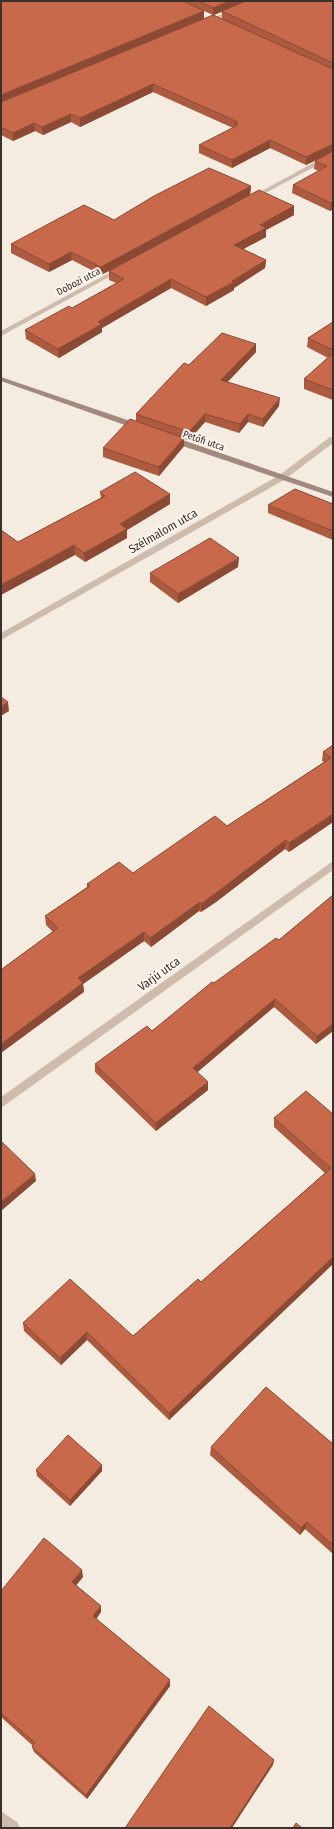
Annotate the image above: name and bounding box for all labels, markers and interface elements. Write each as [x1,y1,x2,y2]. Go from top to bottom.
street label: Dobozi utca [55,265,102,298]
street label: Petőfi utca [181,427,226,454]
street label: Szélmalom utca [126,506,200,556]
street label: Varjú utca [135,954,183,994]

